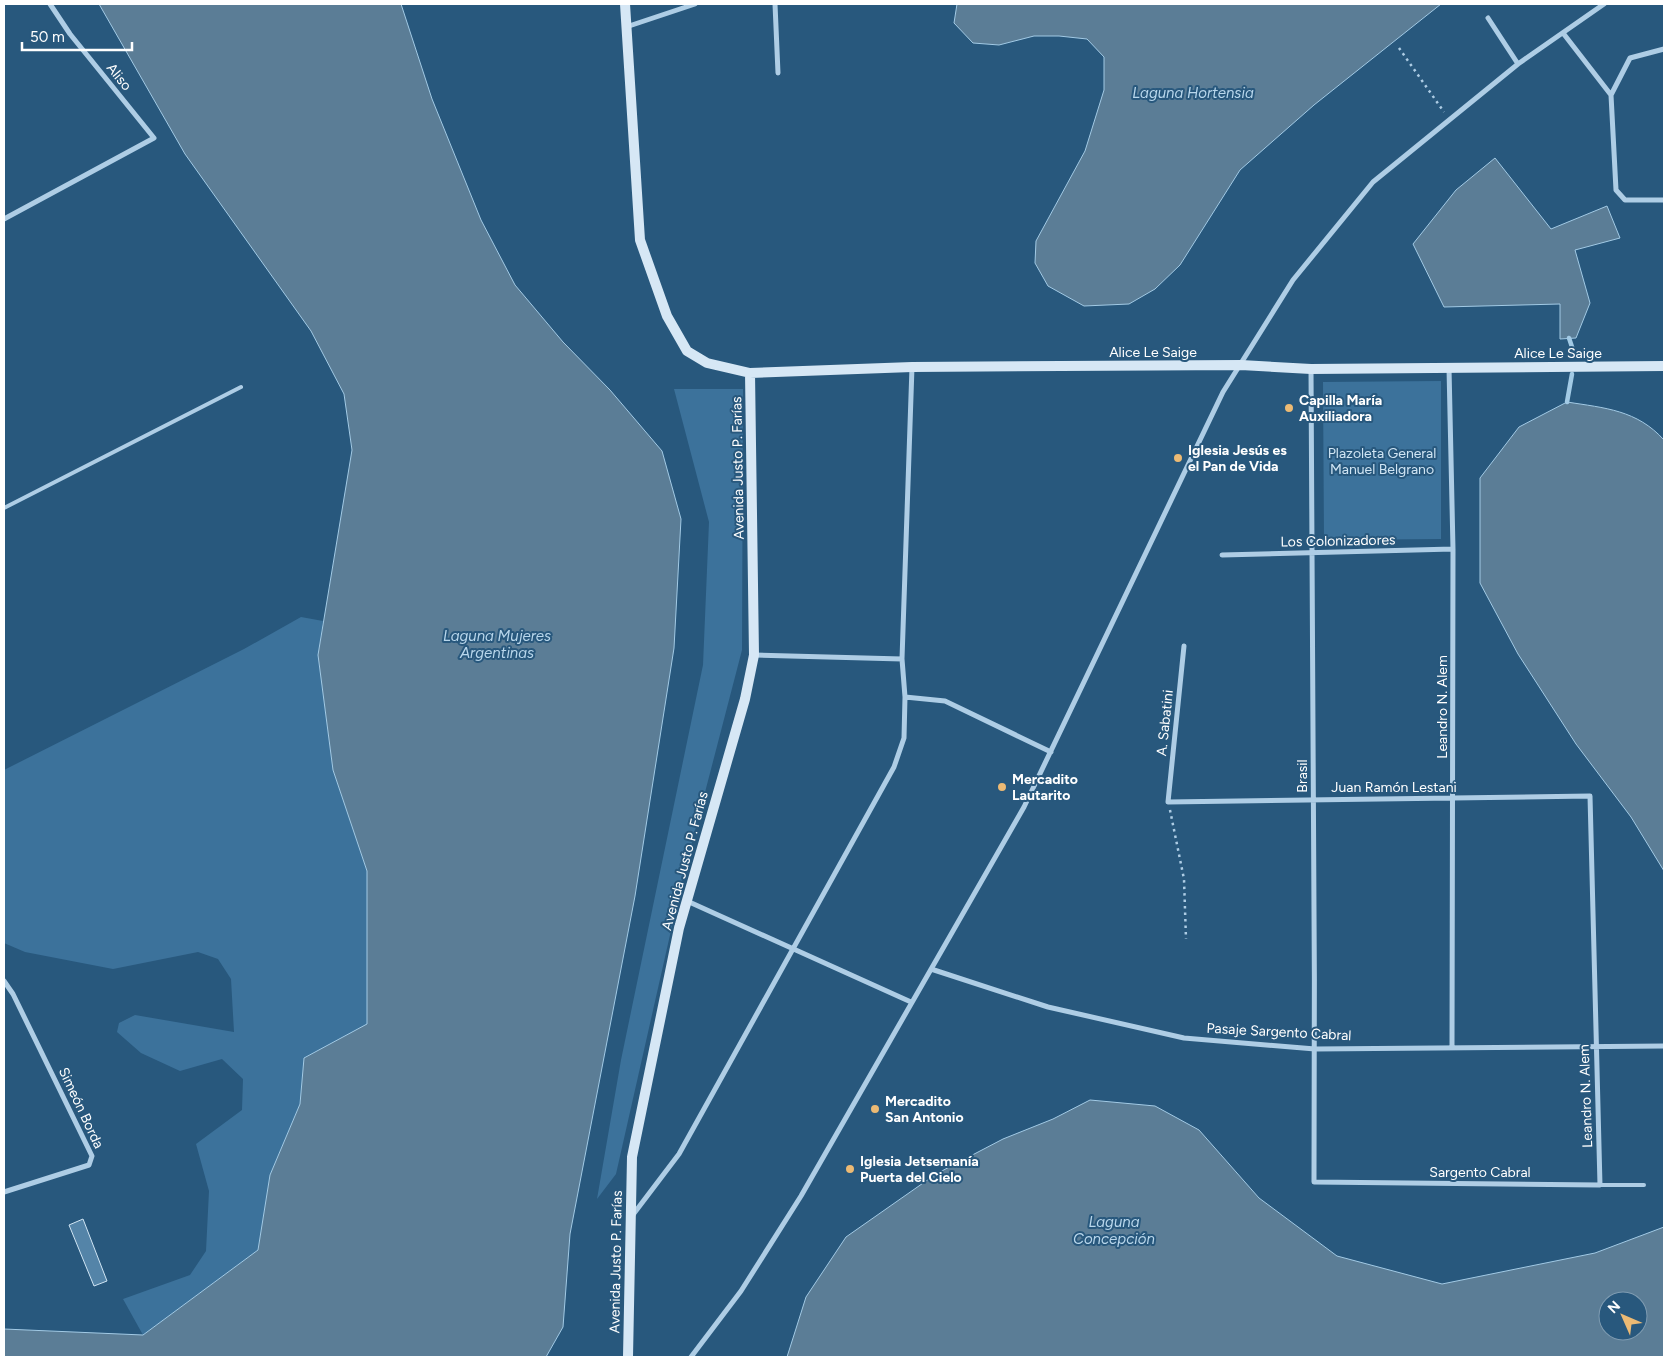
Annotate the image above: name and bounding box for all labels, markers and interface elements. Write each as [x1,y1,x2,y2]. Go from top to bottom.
scale bar [22,20,132,52]
text: 50 m [30,28,65,46]
street label: Aliso [103,60,135,94]
water label: Laguna Hortensia [1132,84,1254,102]
street label: Alice Le Saige [1109,344,1197,361]
street label: Alice Le Saige [1514,345,1602,362]
place label: Capilla María Auxiliadora [1299,392,1382,425]
street label: Avenida Justo P. Farías [728,396,748,540]
marker: Capilla María Auxiliadora [1283,402,1295,414]
place label: Iglesia Jesús es el Pan de Vida [1188,442,1287,475]
park label: Plazoleta General Manuel Belgrano [1328,445,1436,478]
marker: Iglesia Jesús es el Pan de Vida [1172,452,1184,464]
street label: Los Colonizadores [1280,531,1396,551]
water label: Laguna Mujeres Argentinas [443,627,551,662]
street label: Leandro N. Alem [1434,655,1451,759]
street label: A. Sabatini [1153,689,1177,757]
street label: Brasil [1294,759,1311,793]
place label: Mercadito Lautarito [1012,771,1078,804]
street label: Juan Ramón Lestani [1331,779,1457,796]
marker: Mercadito Lautarito [996,781,1008,793]
street label: Avenida Justo P. Farías [658,790,712,932]
street label: Pasaje Sargento Cabral [1206,1020,1352,1044]
street label: Leandro N. Alem [1576,1044,1596,1148]
street label: Simeón Borda [55,1065,107,1151]
place label: Mercadito San Antonio [885,1093,964,1126]
marker: Mercadito San Antonio [869,1103,881,1115]
place label: Iglesia Jetsemanía Puerta del Cielo [860,1153,979,1186]
marker: Iglesia Jetsemanía Puerta del Cielo [844,1163,856,1175]
street label: Sargento Cabral [1429,1164,1531,1181]
street label: Avenida Justo P. Farías [606,1190,626,1334]
water label: Laguna Concepción [1073,1213,1155,1248]
north arrow [1598,1291,1648,1341]
text: N [1604,1297,1624,1317]

